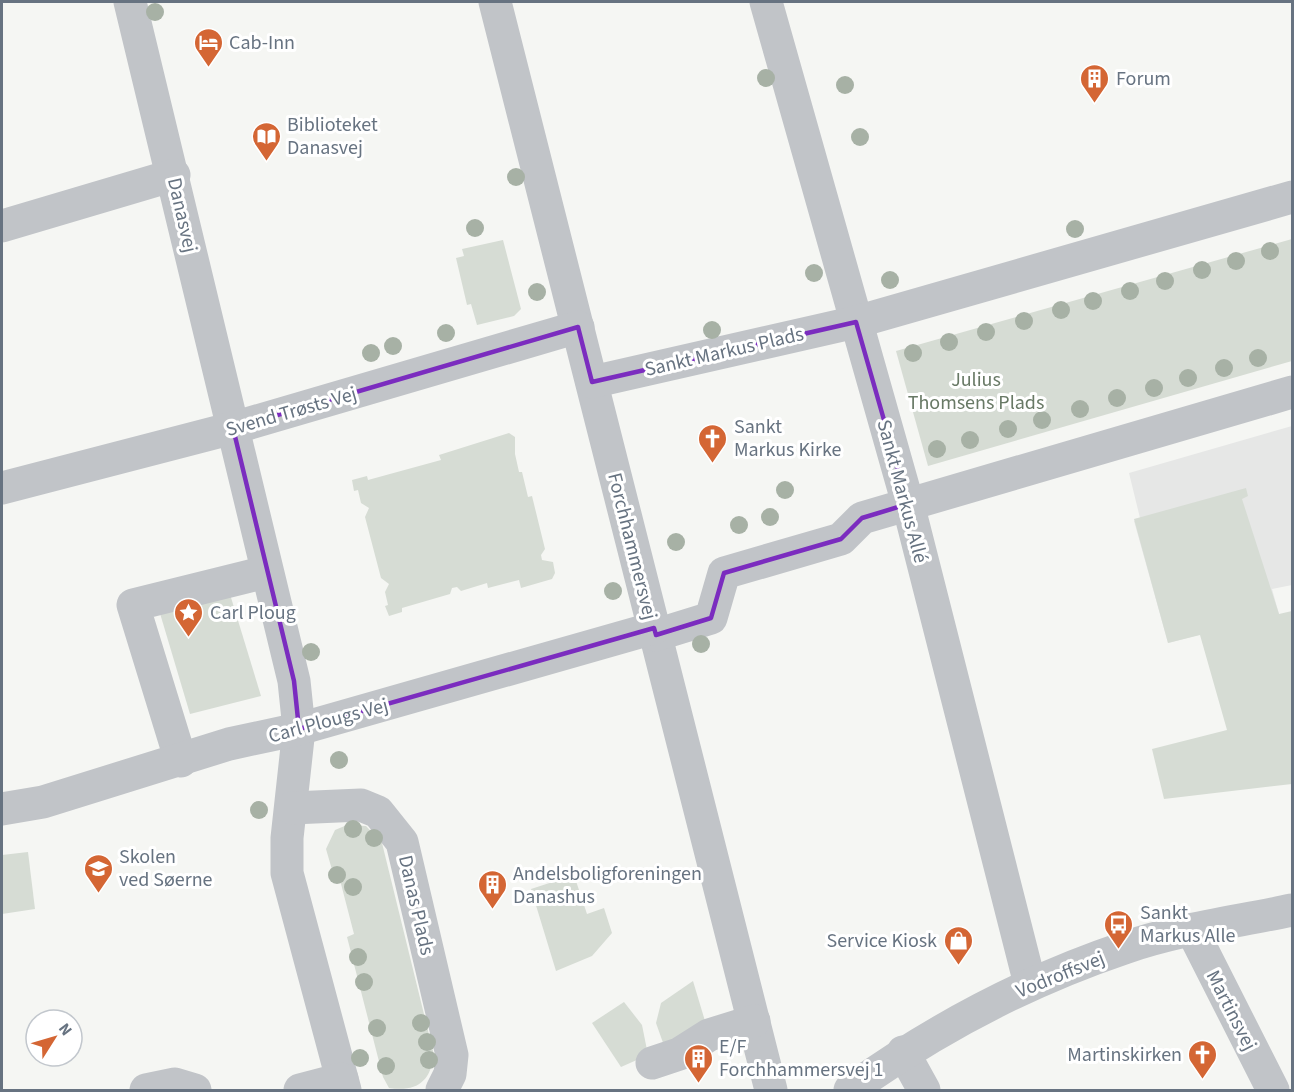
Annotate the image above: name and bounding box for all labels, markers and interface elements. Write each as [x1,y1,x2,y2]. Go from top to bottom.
hotel icon: Cab-Inn [192,26,224,68]
place label: Cab-Inn [229,29,295,57]
building icon: Forum [1079,62,1111,104]
place label: Forum [1116,65,1171,93]
place label: Biblioteket Danasvej [287,111,378,162]
library icon: Biblioteket Danasvej [250,120,282,162]
street label: Danasvej [160,175,204,255]
street label: Sankt Markus Plads [642,320,806,384]
park label: Julius Thomsens Plads [908,366,1044,417]
street label: Svend Trøsts Vej [223,380,360,444]
place label: Sankt Markus Kirke [734,413,841,464]
street label: Sankt Markus Allé [869,416,935,566]
church icon: Sankt Markus Kirke [697,422,729,464]
street label: Forchhammersvej [600,470,664,623]
place icon: Carl Ploug [173,596,205,638]
place label: Carl Ploug [210,599,296,627]
street label: Carl Plougs Vej [265,692,391,750]
place label: Skolen ved Søerne [119,843,213,894]
school or university icon: Skolen ved Søerne [82,852,114,894]
street label: Danas Plads [391,852,441,958]
place label: Andelsboligforeningen Danashus [513,860,702,911]
building icon: Andelsboligforeningen Danashus [476,868,508,910]
place label: Sankt Markus Alle [1140,899,1236,950]
bus stop icon: Sankt Markus Alle [1103,908,1135,950]
shop icon: Service Kiosk [942,924,974,966]
place label: Service Kiosk [827,927,937,955]
street label: Vodroffsvej [1012,944,1109,1005]
street label: Martinsvej [1199,965,1263,1055]
north arrow [24,1008,84,1068]
text: N [53,1019,77,1040]
place label: E/F Forchhammersvej 1 [719,1033,884,1084]
church icon: Martinskirken [1187,1038,1219,1080]
place label: Martinskirken [1067,1041,1182,1069]
building icon: E/F Forchhammersvej 1 [682,1042,714,1084]

